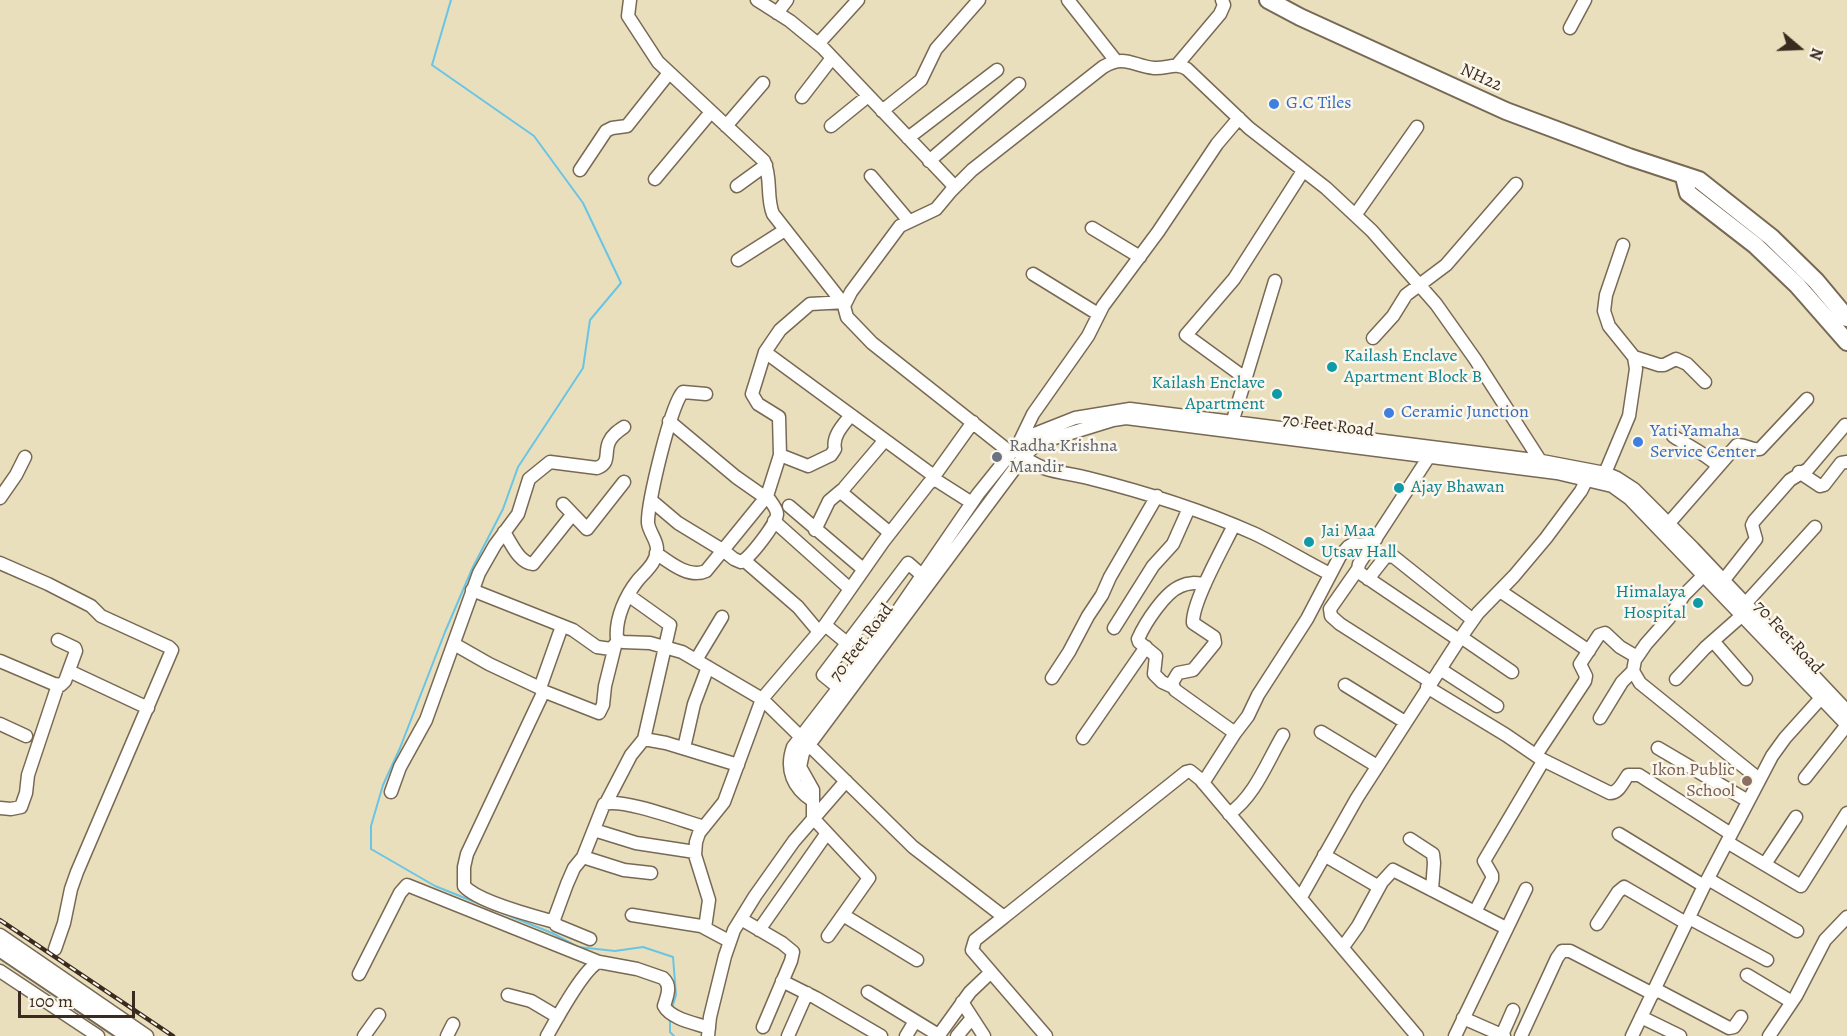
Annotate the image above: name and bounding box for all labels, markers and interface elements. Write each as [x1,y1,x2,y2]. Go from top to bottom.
north arrow [1769,18,1829,78]
text: N [1804,45,1828,63]
street label: NH22 [1457,59,1505,97]
place label: G.C Tiles [1286,93,1351,115]
marker: G.C Tiles [1267,97,1281,111]
place label: Kailash Enclave Apartment Block B [1344,346,1482,388]
marker: Kailash Enclave Apartment Block B [1325,360,1339,374]
place label: Kailash Enclave Apartment [1151,373,1265,416]
marker: Kailash Enclave Apartment [1270,387,1284,401]
place label: Ceramic Junction [1401,402,1529,424]
marker: Ceramic Junction [1382,406,1396,420]
street label: 70 Feet Road [1281,410,1375,442]
place label: Yati Yamaha Service Center [1650,421,1756,464]
marker: Yati Yamaha Service Center [1631,435,1645,449]
place label: Radha Krishna Mandir [1009,436,1118,478]
marker: Radha Krishna Mandir [990,450,1004,464]
place label: Ajay Bhawan [1411,477,1505,499]
marker: Ajay Bhawan [1392,481,1406,495]
place label: Jai Maa Utsav Hall [1321,521,1396,564]
marker: Jai Maa Utsav Hall [1302,535,1316,549]
place label: Himalaya Hospital [1616,582,1686,624]
marker: Himalaya Hospital [1691,596,1705,610]
street label: 70 Feet Road [1749,597,1827,679]
street label: 70 Feet Road [826,600,898,686]
place label: Ikon Public School [1652,760,1735,802]
marker: Ikon Public School [1740,774,1754,788]
scale bar [21,979,138,1017]
text: 100 m [29,989,73,1013]

